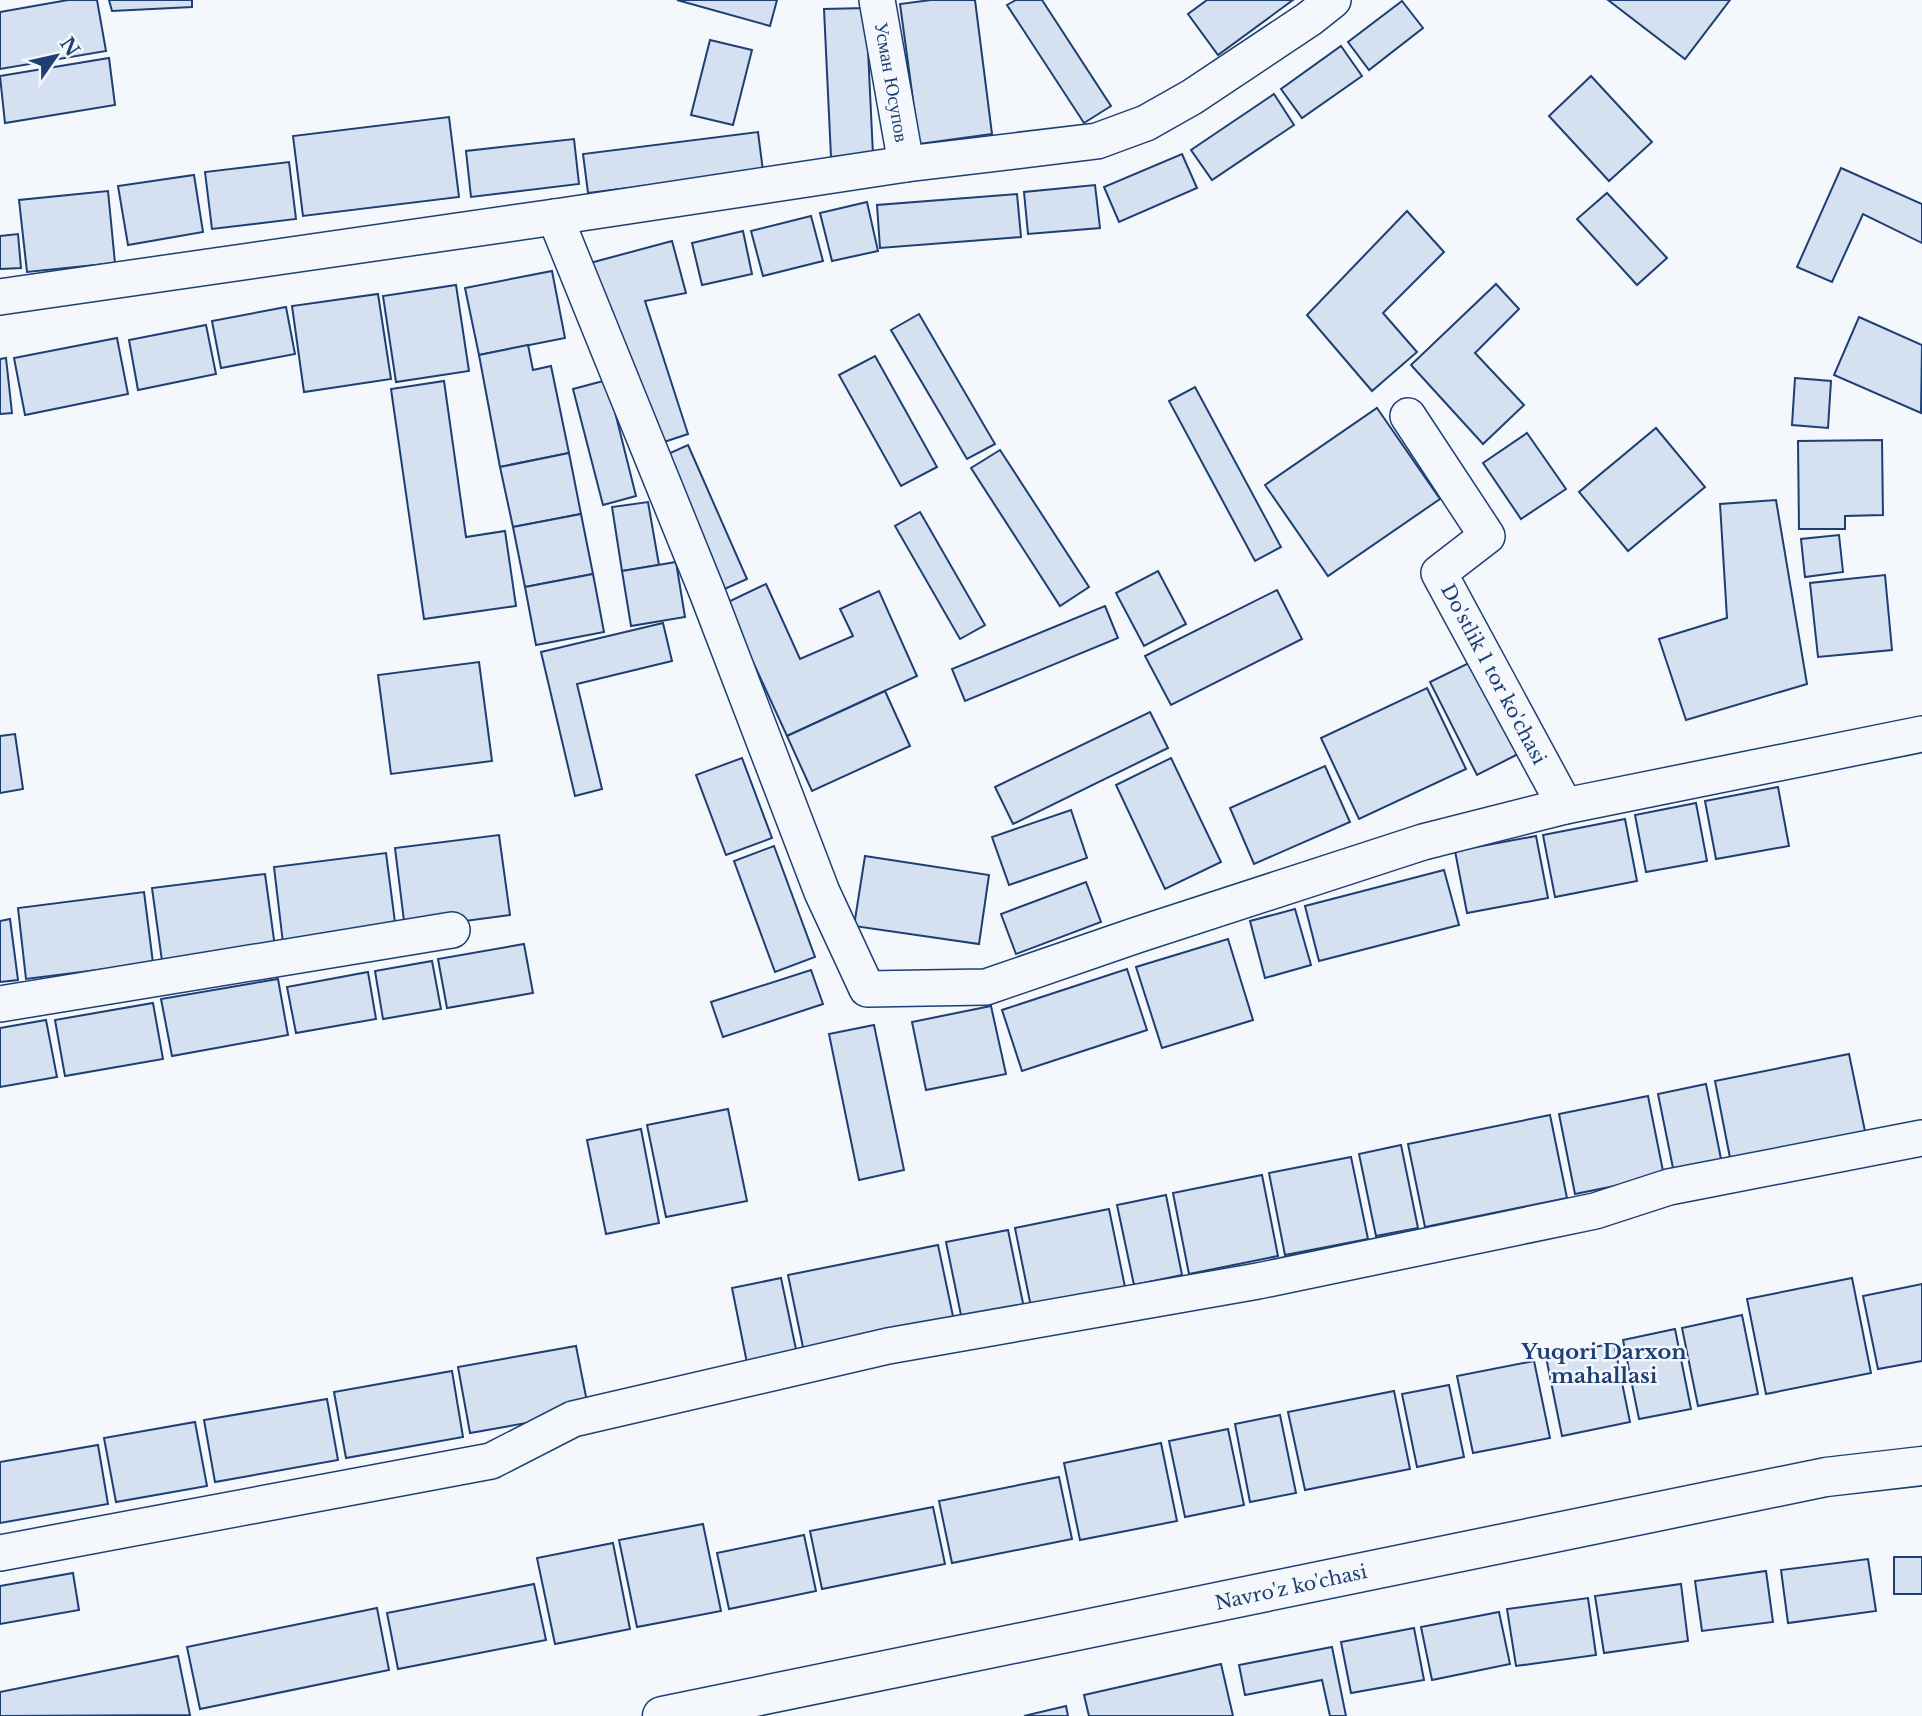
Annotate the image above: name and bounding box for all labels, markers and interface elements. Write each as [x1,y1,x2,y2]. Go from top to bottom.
street label: Усман Юсупов [870,20,913,144]
north arrow [21,21,91,91]
text: N [55,33,84,61]
street label: Do'stlik 1 tor ko'chasi [1436,580,1551,769]
district label: Yuqori Darxon mahallasi [1520,1339,1687,1389]
street label: Navro'z ko'chasi [1213,1560,1370,1615]

